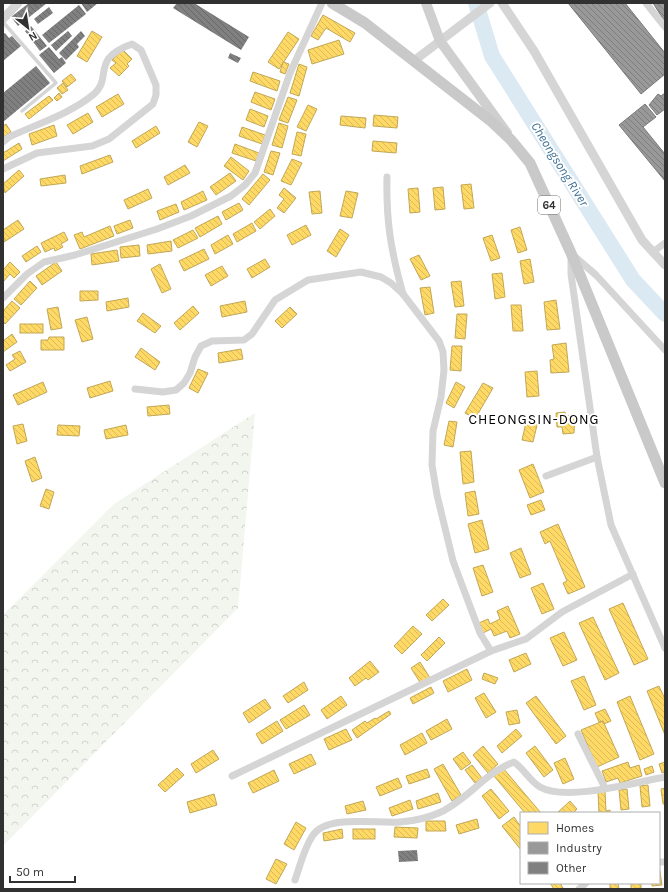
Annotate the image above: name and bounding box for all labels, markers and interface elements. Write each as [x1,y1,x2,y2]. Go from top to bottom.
north arrow [8,8,48,48]
text: N [26,29,39,44]
water label: Cheongsong River [528,119,592,209]
road number: 64 [538,196,560,214]
district label: CHEONGSIN-DONG [468,411,600,428]
legend [520,812,660,884]
text: Homes [556,821,594,835]
text: Industry [556,841,602,855]
scale bar [10,858,75,884]
text: Other [556,861,587,875]
text: 50 m [16,865,44,879]

